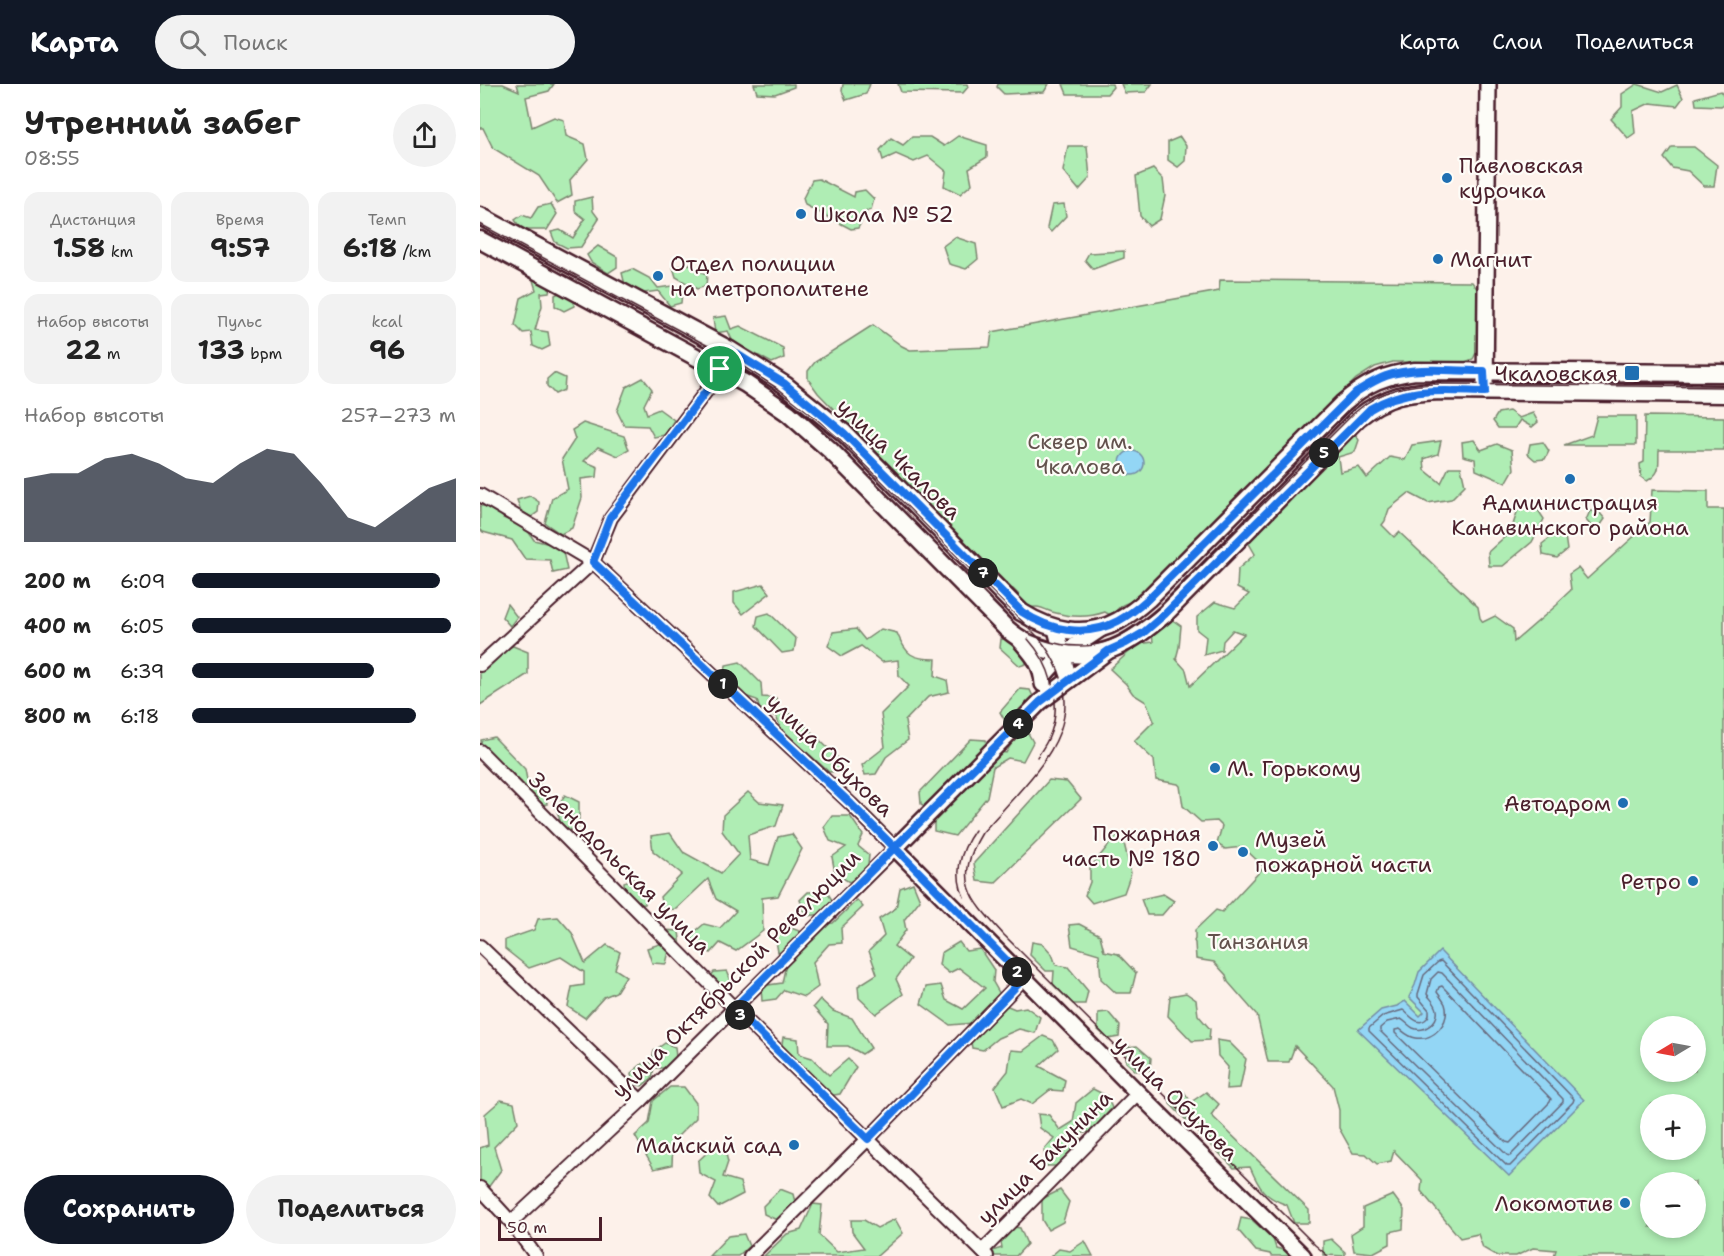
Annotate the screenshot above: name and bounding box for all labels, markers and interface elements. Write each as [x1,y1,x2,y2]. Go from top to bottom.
search box [155,15,575,69]
text: Карта [30,23,119,61]
icon: search [176,26,209,59]
text: Поиск [224,28,288,57]
text: Карта [1399,28,1459,56]
text: Слои [1492,28,1543,56]
text: Поделиться [1576,28,1694,56]
text: Утренний забег [24,100,301,145]
button: share [393,104,456,167]
text: 08:55 [24,145,80,171]
place label: Павловская курочка [1459,151,1584,205]
marker: Павловская курочка [1440,171,1454,185]
place label: Школа № 52 [813,200,954,229]
marker: Школа № 52 [794,207,808,221]
text: Дистанция [50,209,136,230]
text: Время [216,209,264,230]
text: Темп [368,209,406,230]
text: 1.58 [53,230,105,265]
text: 9:57 [210,230,270,265]
text: 6:18 [343,230,397,265]
text: km [105,241,133,262]
text: /km [397,241,431,262]
place label: Магнит [1450,245,1533,274]
place label: Отдел полиции на метрополитене [670,249,869,303]
marker: Магнит [1431,252,1445,266]
marker: Отдел полиции на метрополитене [651,269,665,283]
text: Набор высоты [37,311,149,332]
text: Пульс [218,311,262,332]
text: kcal [371,311,403,332]
text: 22 [65,332,101,367]
text: 133 [198,332,245,367]
text: 96 [369,332,405,367]
text: m [101,343,121,364]
text: bpm [245,343,282,364]
pin [694,343,745,394]
icon: arrive [703,352,736,385]
place label: Чкаловская [1495,359,1618,388]
marker: Чкаловская [1623,364,1641,382]
street label: улица Чкалова [830,392,968,526]
text: Набор высоты [24,402,164,428]
text: 257–273 m [340,402,456,428]
park label: Сквер им. Чкалова [1027,427,1133,481]
pin: 5 [1309,438,1339,468]
text: 5 [1319,442,1329,463]
marker: Администрация Канавинского района [1563,472,1577,486]
place label: Администрация Канавинского района [1451,488,1689,542]
pin: 7 [968,558,998,588]
text: 7 [977,562,989,583]
text: 200 m [24,568,91,594]
text: 6:09 [120,568,166,594]
text: 400 m [24,613,91,639]
text: 6:05 [120,613,164,639]
text: 600 m [24,658,91,684]
text: 6:39 [120,658,165,684]
pin: 1 [708,669,738,699]
text: 1 [719,673,727,694]
street label: улица Обухова [760,687,900,823]
text: 800 m [24,703,91,729]
text: 6:18 [120,703,159,729]
pin: 4 [1003,709,1033,739]
text: 4 [1012,713,1024,734]
place label: М. Горькому [1227,754,1361,783]
marker: М. Горькому [1208,761,1222,775]
street label: Зеленодольская улица [522,765,718,961]
place label: Автодром [1504,789,1611,818]
marker: Автодром [1616,796,1630,810]
place label: Пожарная часть № 180 [1062,819,1201,873]
place label: Музей пожарной части [1255,825,1432,879]
marker: Пожарная часть № 180 [1206,839,1220,853]
street label: улица Октябрьской Революции [605,843,867,1105]
marker: Музей пожарной части [1236,845,1250,859]
place label: Ретро [1620,867,1681,896]
marker: Ретро [1686,874,1700,888]
park label: Танзания [1207,927,1309,956]
pin: 2 [1002,957,1032,987]
text: 2 [1011,961,1023,982]
pin: 3 [725,1000,755,1030]
text: 3 [734,1004,746,1025]
north arrow [1640,1016,1706,1082]
map controls [1640,1016,1706,1238]
street label: улица Обухова [1107,1029,1245,1167]
street label: улица Бакунина [971,1083,1119,1231]
button: + [1640,1094,1706,1160]
place label: Майский сад [636,1131,782,1160]
marker: Майский сад [787,1138,801,1152]
button: − [1640,1172,1706,1238]
button: Сохранить [24,1175,234,1244]
button: Поделиться [246,1175,456,1244]
place label: Локомотив [1494,1189,1613,1218]
marker: Локомотив [1618,1196,1632,1210]
scale bar [498,1214,602,1242]
text: 50 m [507,1217,547,1238]

